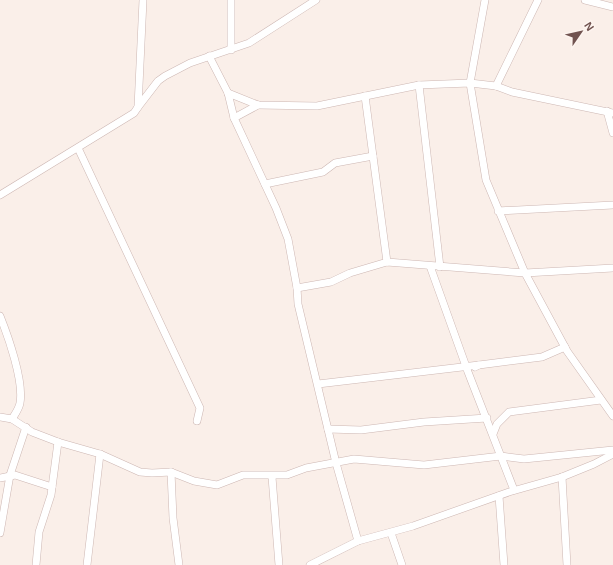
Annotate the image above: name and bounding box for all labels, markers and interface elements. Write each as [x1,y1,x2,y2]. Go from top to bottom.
north arrow [561,12,601,52]
text: N [582,20,597,33]

